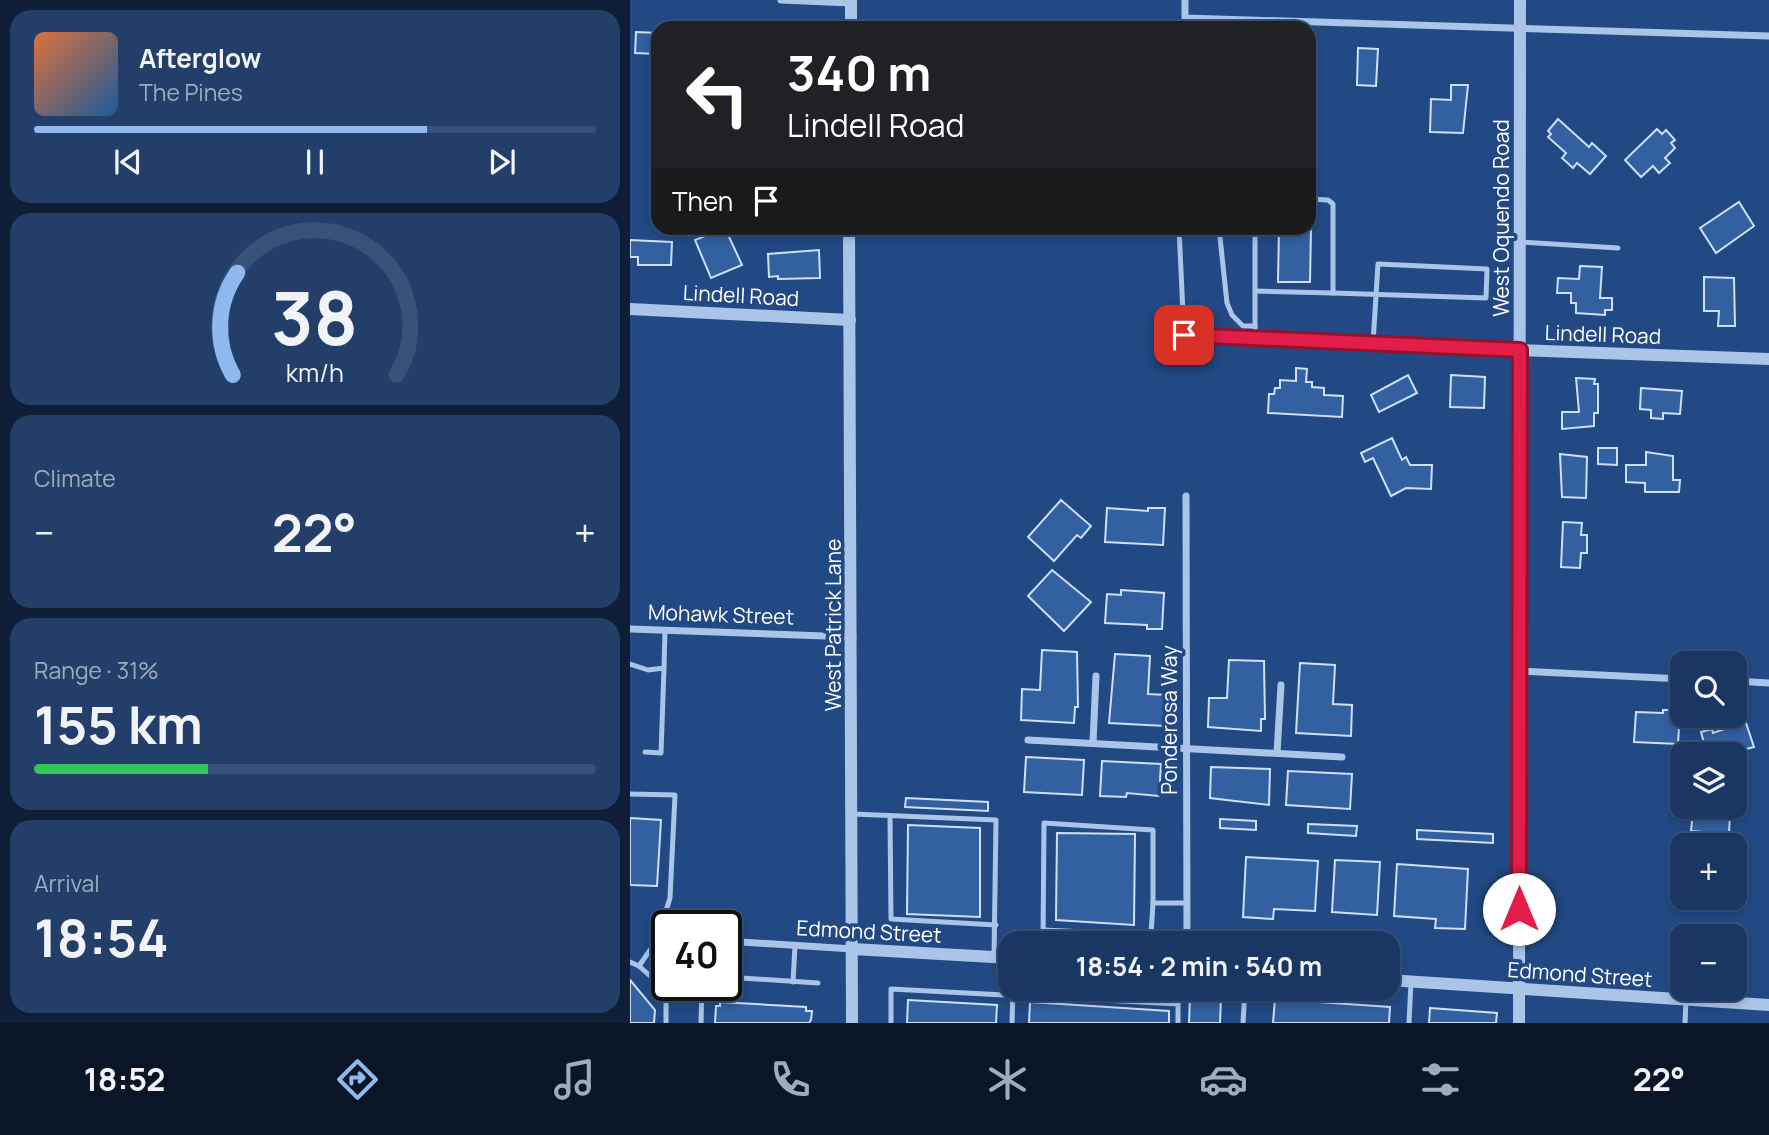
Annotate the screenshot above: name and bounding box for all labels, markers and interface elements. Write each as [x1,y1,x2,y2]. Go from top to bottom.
text: 340 m [787,39,931,106]
text: Afterglow [139,40,261,76]
icon: left [672,49,763,140]
text: The Pines [139,76,243,108]
text: Lindell Road [787,103,965,147]
street label: West Oquendo Road [1487,119,1515,317]
icon: previous [109,143,147,181]
icon: pause [296,143,334,181]
icon: next [483,143,521,181]
icon: arrive [747,182,785,220]
text: Then [672,183,733,219]
text: 38 [272,267,358,367]
street label: Lindell Road [682,278,800,312]
pin [1154,305,1214,365]
icon: arrive [1165,316,1203,354]
street label: Lindell Road [1544,318,1662,350]
text: km/h [286,355,344,390]
text: Climate [34,462,116,494]
text: 22° [272,497,357,568]
text: − [34,506,55,558]
text: + [574,506,596,558]
street label: West Patrick Lane [819,539,847,711]
street label: Mohawk Street [647,597,795,631]
street label: Ponderosa Way [1155,645,1183,795]
map controls [1670,651,1747,1001]
button: search [1670,651,1747,728]
text: Range · 31% [34,654,159,686]
text: 155 km [34,689,203,760]
button: layers [1670,742,1747,819]
button: + [1670,833,1747,910]
text: Arrival [34,867,100,899]
position arrow [1482,872,1556,946]
text: 18:54 [34,902,169,973]
speed limit sign: 40 [651,910,742,1001]
street label: Edmond Street [796,913,942,949]
button: − [1670,924,1747,1001]
text: 18:54 · 2 min · 540 m [1076,948,1322,984]
street label: Edmond Street [1507,955,1653,993]
icon: directions [333,1055,382,1104]
icon: music [550,1055,599,1104]
icon: phone [766,1055,815,1104]
icon: climate [983,1055,1032,1104]
icon: car [1199,1055,1248,1104]
icon: filters [1416,1055,1465,1104]
text: 18:52 [84,1057,165,1101]
text: 22° [1633,1057,1685,1101]

